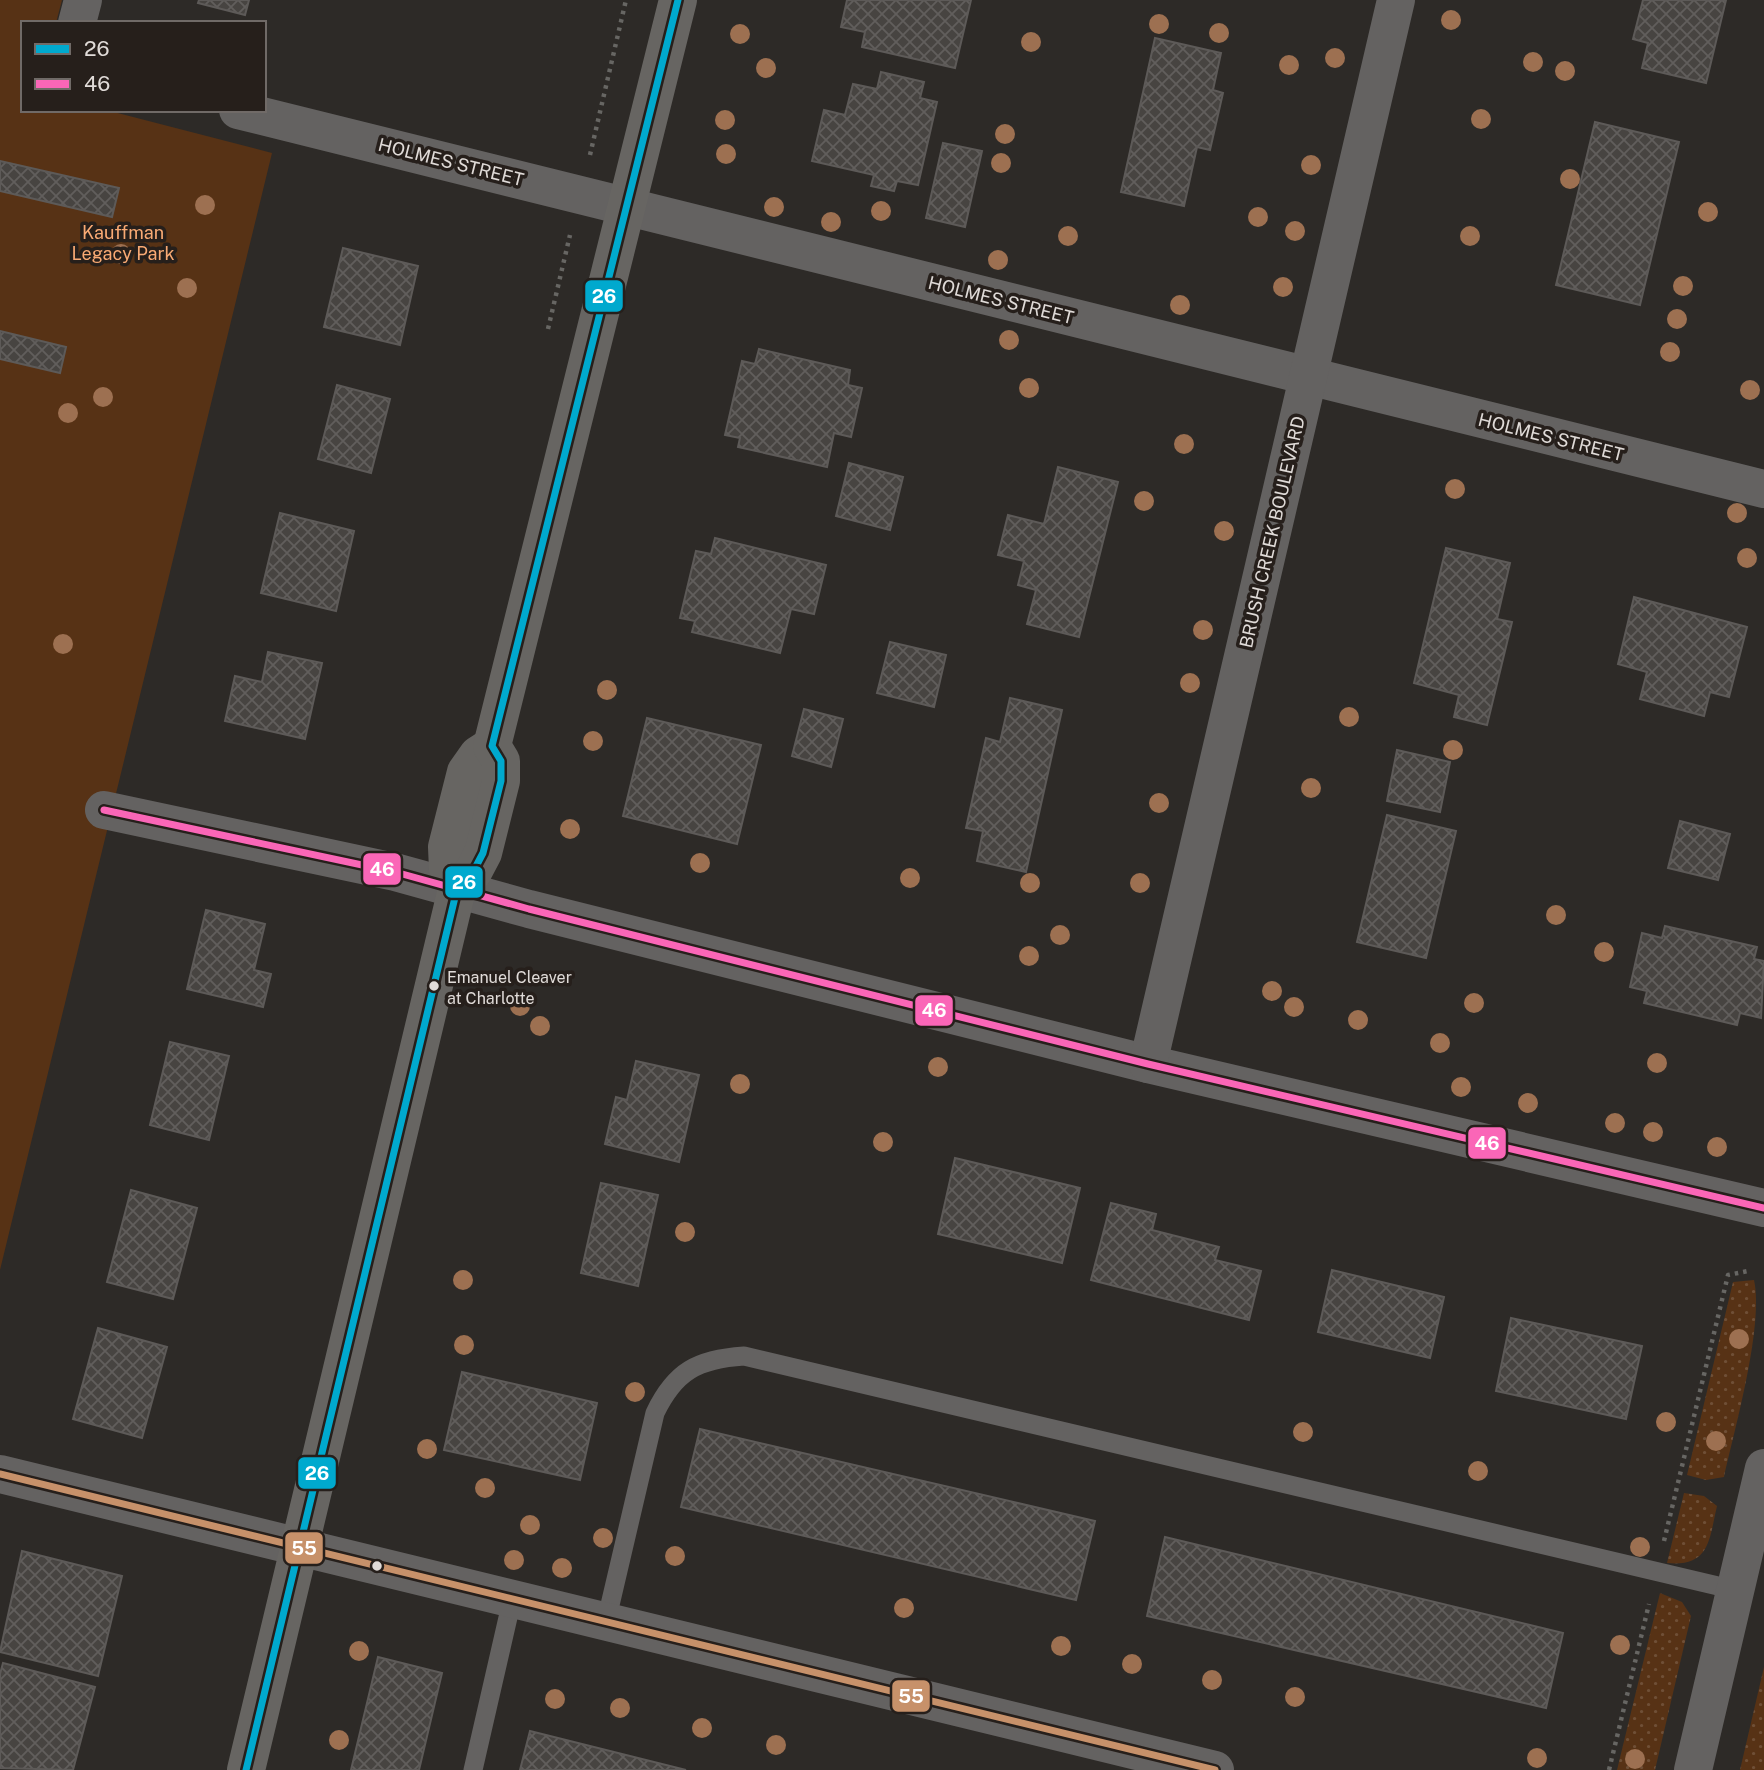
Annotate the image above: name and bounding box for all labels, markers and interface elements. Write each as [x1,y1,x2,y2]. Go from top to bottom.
legend [21,21,266,112]
text: 26 [84,36,110,61]
text: 46 [84,71,110,96]
street label: HOLMES STREET [376,134,526,190]
park label: Kauffman Legacy Park [71,222,175,264]
street label: HOLMES STREET [926,272,1076,328]
line badge: 26 [584,279,624,313]
text: 26 [592,285,616,307]
street label: HOLMES STREET [1476,409,1626,465]
street label: BRUSH CREEK BOULEVARD [1235,414,1309,650]
line badge: 46 [362,852,402,886]
text: 46 [369,858,395,880]
line badge: 26 [444,865,484,899]
text: 26 [452,871,476,893]
place label: Emanuel Cleaver at Charlotte [447,968,572,1008]
marker: Emanuel Cleaver at Charlotte [427,979,441,993]
line badge: 46 [914,994,954,1027]
text: 46 [921,999,947,1021]
line badge: 46 [1467,1126,1507,1160]
text: 46 [1474,1132,1500,1154]
line badge: 26 [297,1456,337,1490]
text: 26 [305,1462,329,1484]
line badge: 55 [284,1531,324,1565]
text: 55 [291,1537,317,1559]
unlabelled marker [370,1559,384,1573]
line badge: 55 [891,1679,931,1713]
text: 55 [898,1685,924,1707]

